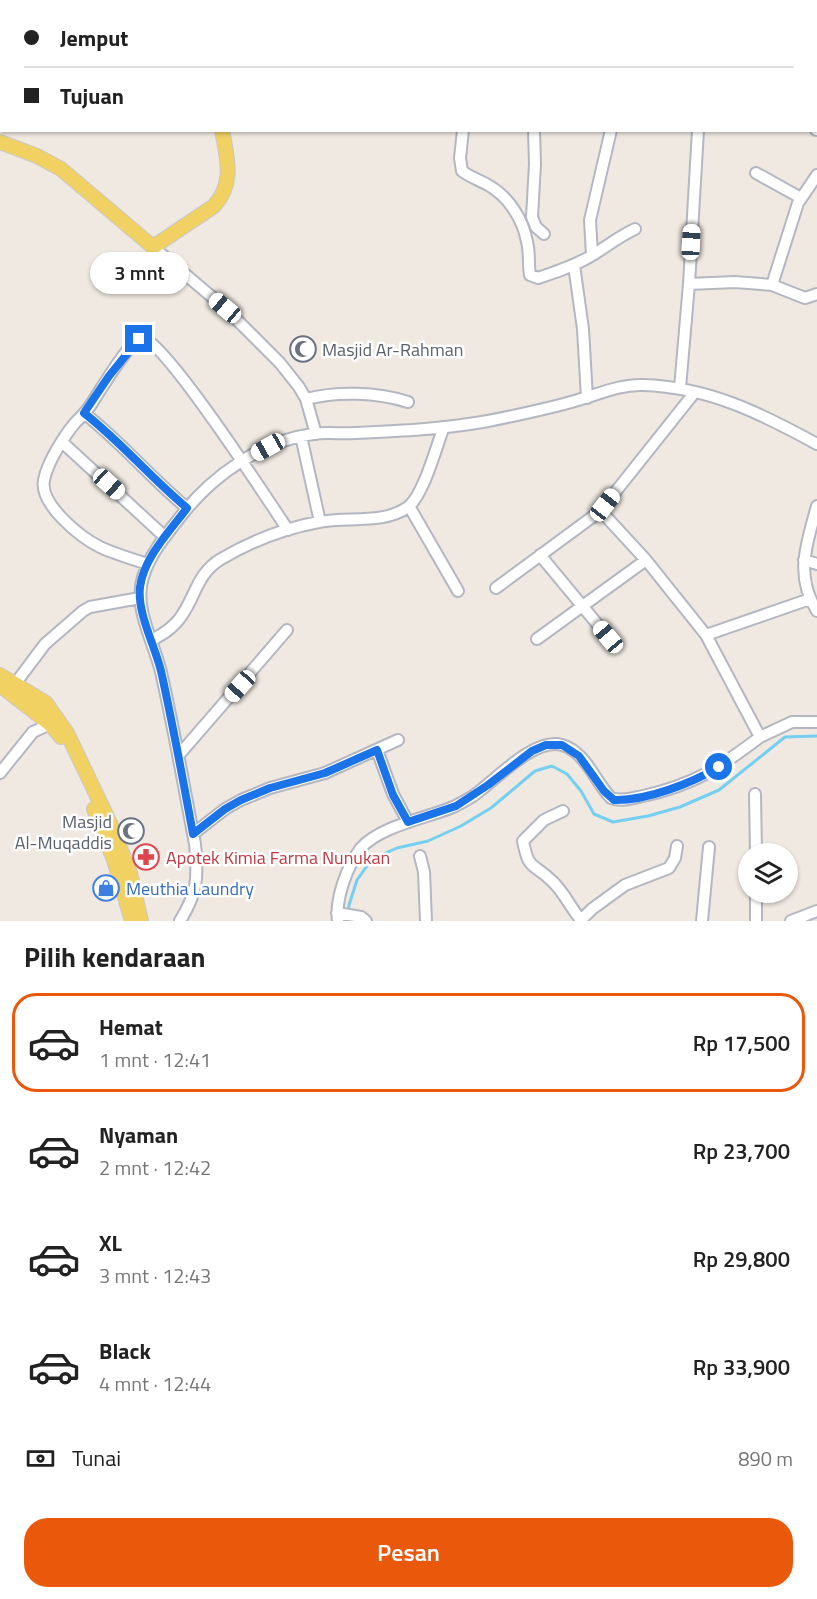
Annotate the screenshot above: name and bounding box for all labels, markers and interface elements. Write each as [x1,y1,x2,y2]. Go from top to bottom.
text: Jemput [60,21,128,55]
text: Tujuan [60,79,124,113]
car [681,224,701,260]
callout: 3 mnt [90,252,188,294]
text: 3 mnt [114,257,165,288]
car [205,290,245,326]
route end [125,325,152,352]
mosque icon: Masjid Ar-Rahman [288,334,318,364]
place label: Masjid Ar-Rahman [322,336,463,363]
car [248,430,288,464]
car [90,465,128,503]
car [587,485,623,525]
car [590,617,626,657]
car [221,667,259,705]
route start [705,753,732,780]
place label: Masjid Al-Muqaddis [15,808,112,856]
mosque icon: Masjid Al-Muqaddis [116,816,146,846]
pharmacy icon: Apotek Kimia Farma Nunukan [131,842,161,872]
map controls [738,843,798,903]
button: layers [738,843,798,903]
place label: Apotek Kimia Farma Nunukan [166,844,390,871]
shop icon: Meuthia Laundry [91,873,121,903]
place label: Meuthia Laundry [126,875,254,902]
text: Pilih kendaraan [24,936,206,977]
text: Hemat [99,1010,163,1044]
icon: car [27,1016,81,1070]
text: Rp 17,500 [693,1026,790,1060]
text: 1 mnt · 12:41 [99,1044,211,1075]
text: Nyaman [99,1118,178,1152]
icon: car [27,1124,81,1178]
text: Rp 23,700 [693,1134,790,1168]
text: 2 mnt · 12:42 [99,1152,211,1183]
text: XL [99,1226,122,1260]
icon: car [27,1232,81,1286]
text: Rp 29,800 [693,1242,790,1276]
text: 3 mnt · 12:43 [99,1260,211,1291]
text: Black [99,1334,151,1368]
icon: car [27,1340,81,1394]
text: Rp 33,900 [693,1350,790,1384]
text: 4 mnt · 12:44 [99,1368,211,1399]
text: Tunai [72,1441,121,1475]
icon: cash [24,1442,57,1475]
text: 890 m [738,1443,793,1474]
button: Pesan [24,1518,793,1587]

